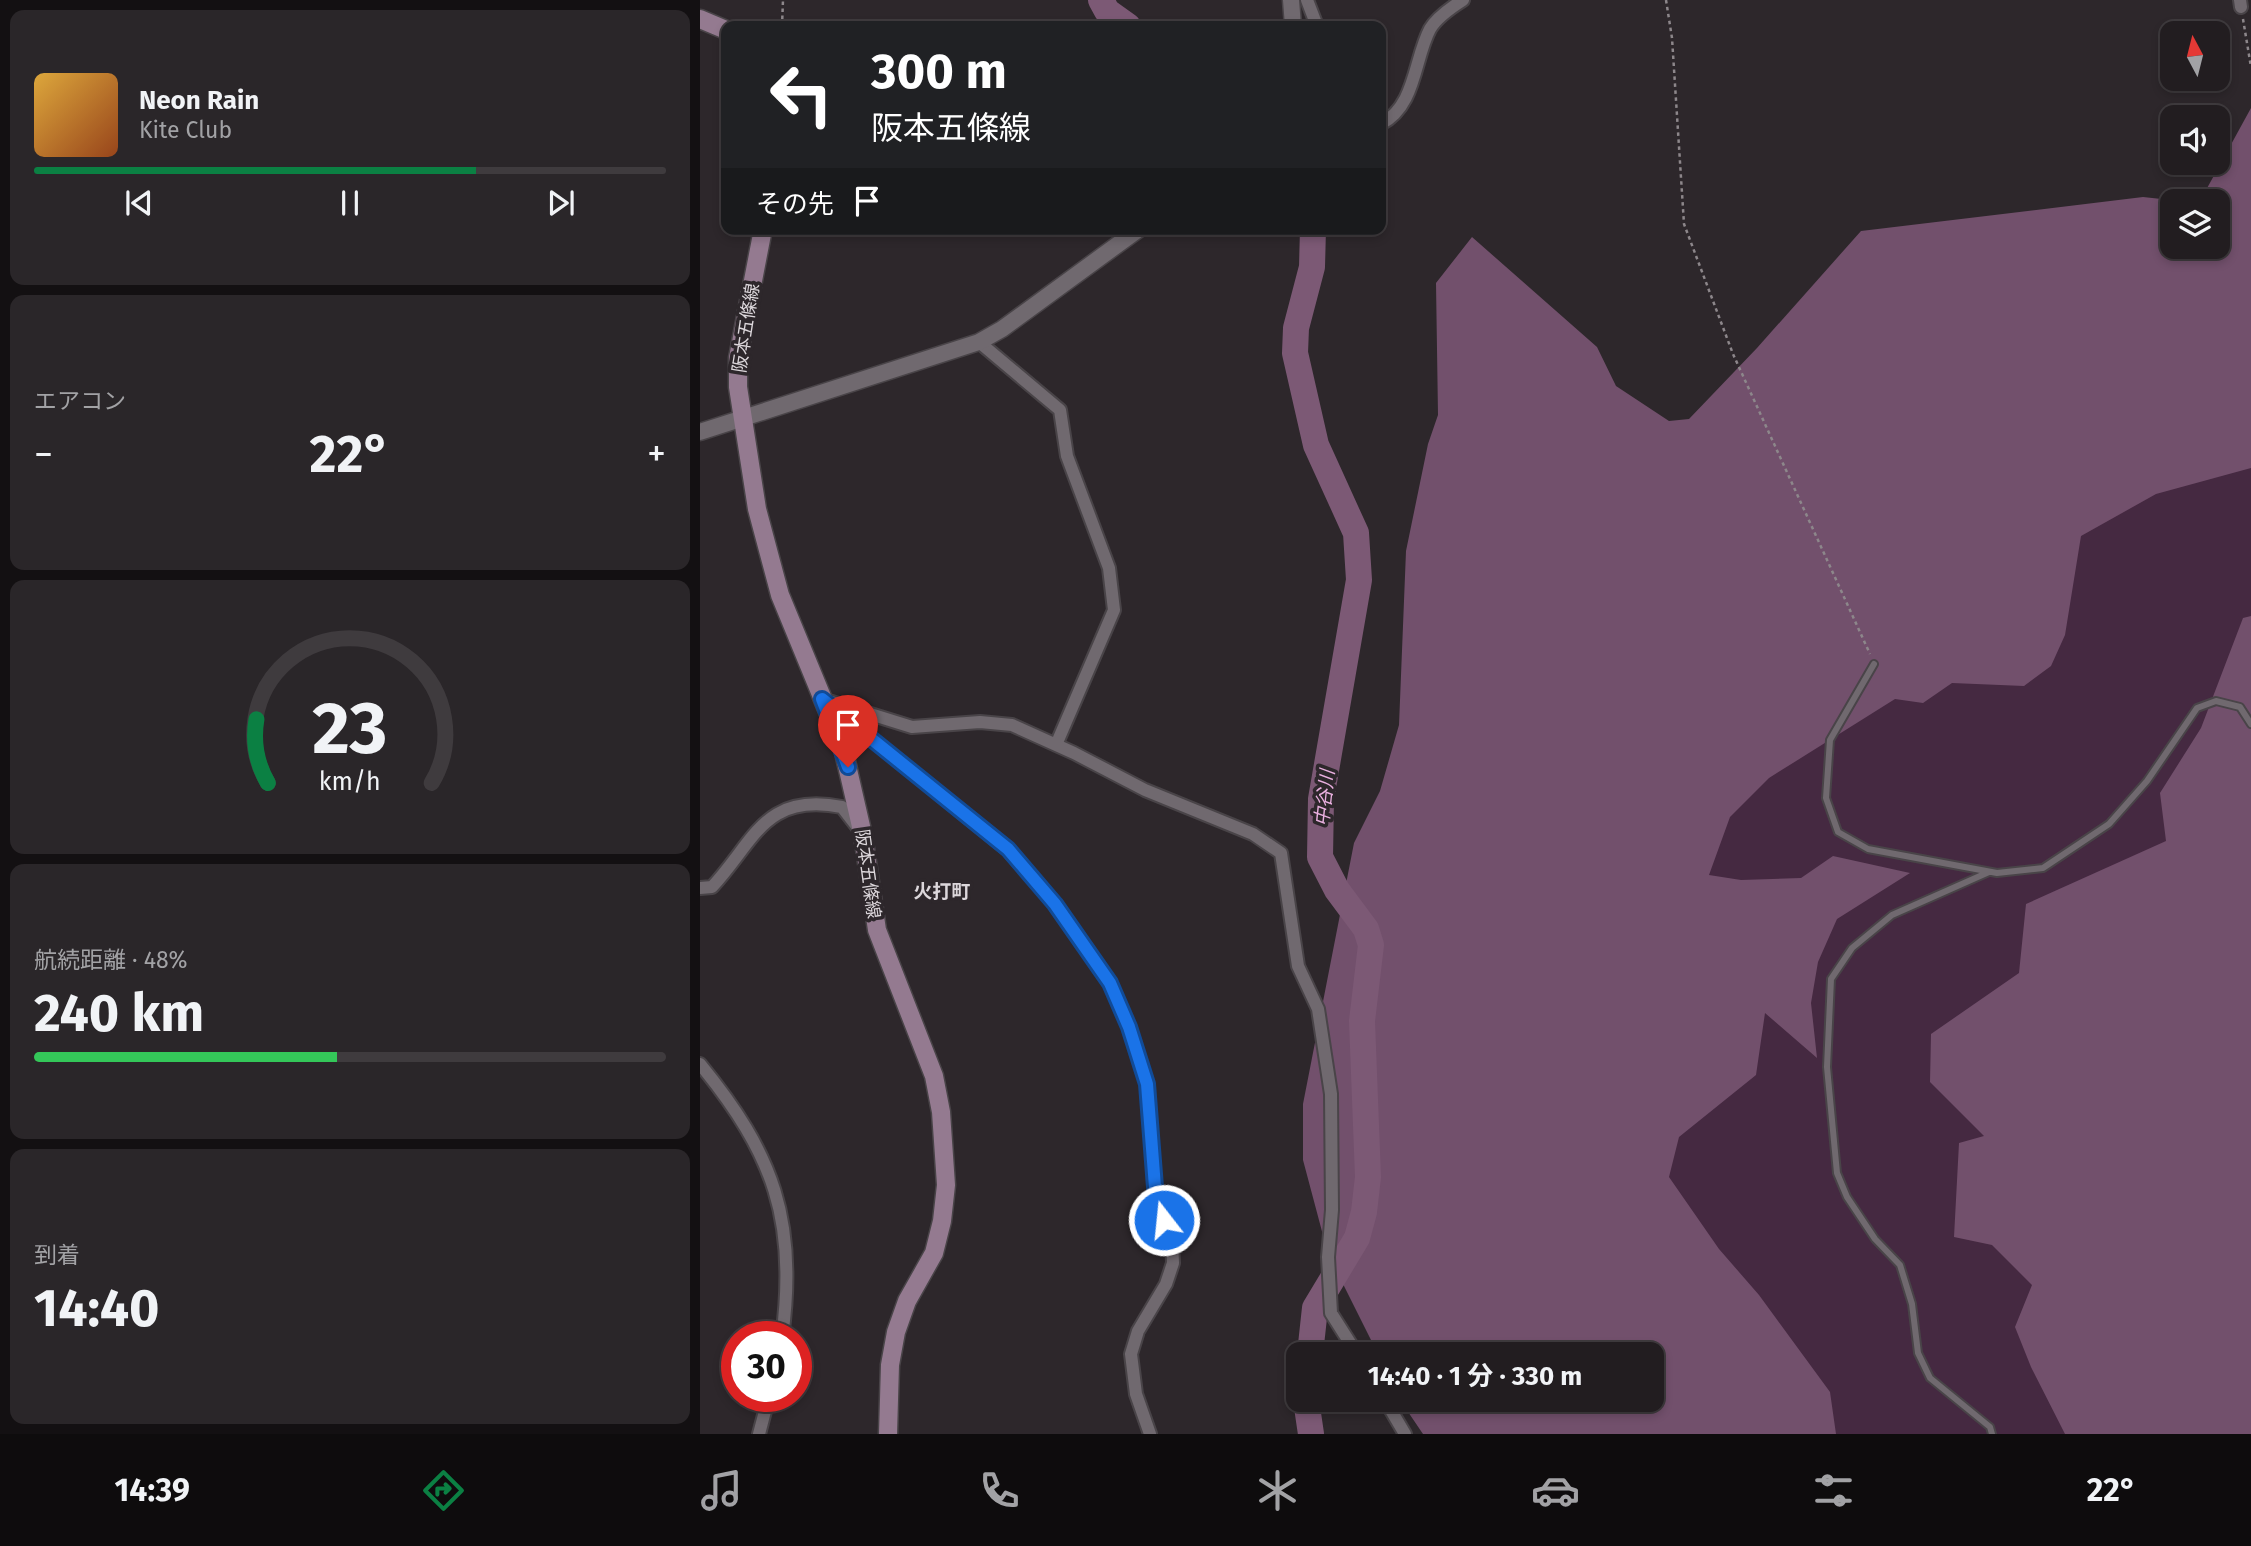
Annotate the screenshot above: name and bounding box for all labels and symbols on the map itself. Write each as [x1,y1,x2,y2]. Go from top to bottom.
north arrow [2160,21,2230,91]
street label: 阪本五條線 [728,282,764,374]
pin [818,695,878,767]
water label: 中谷川 [1310,767,1339,828]
street label: 阪本五條線 [851,828,885,920]
district label: 火打町 [913,880,971,903]
position arrow [1127,1183,1201,1257]
speed limit sign: 30 [721,1321,812,1412]

